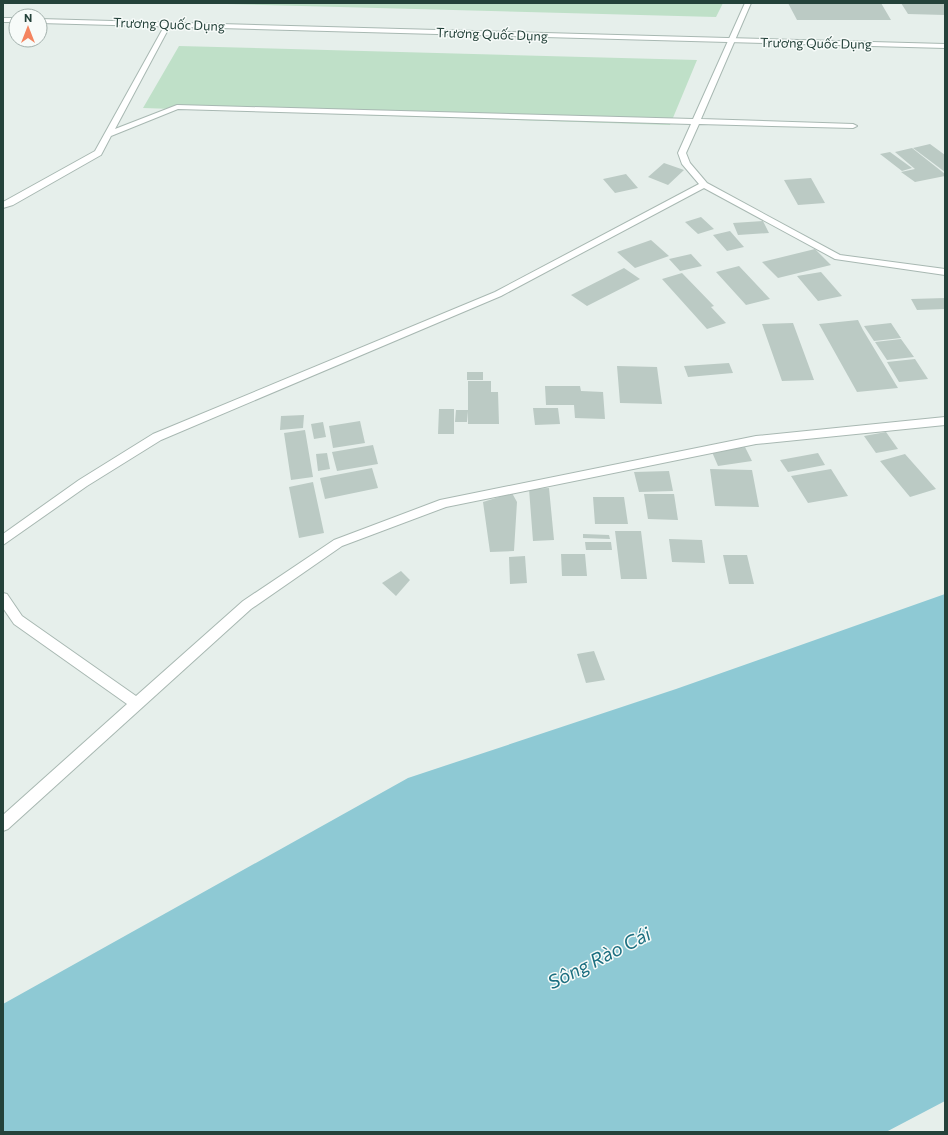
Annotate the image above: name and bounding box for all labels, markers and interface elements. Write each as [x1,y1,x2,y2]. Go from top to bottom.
north arrow [8,8,48,48]
text: N [24,11,32,24]
street label: Trương Quốc Dụng [113,14,225,34]
street label: Trương Quốc Dụng [436,24,548,44]
street label: Trương Quốc Dụng [760,34,872,52]
water label: Sông Rào Cái [543,921,655,993]

